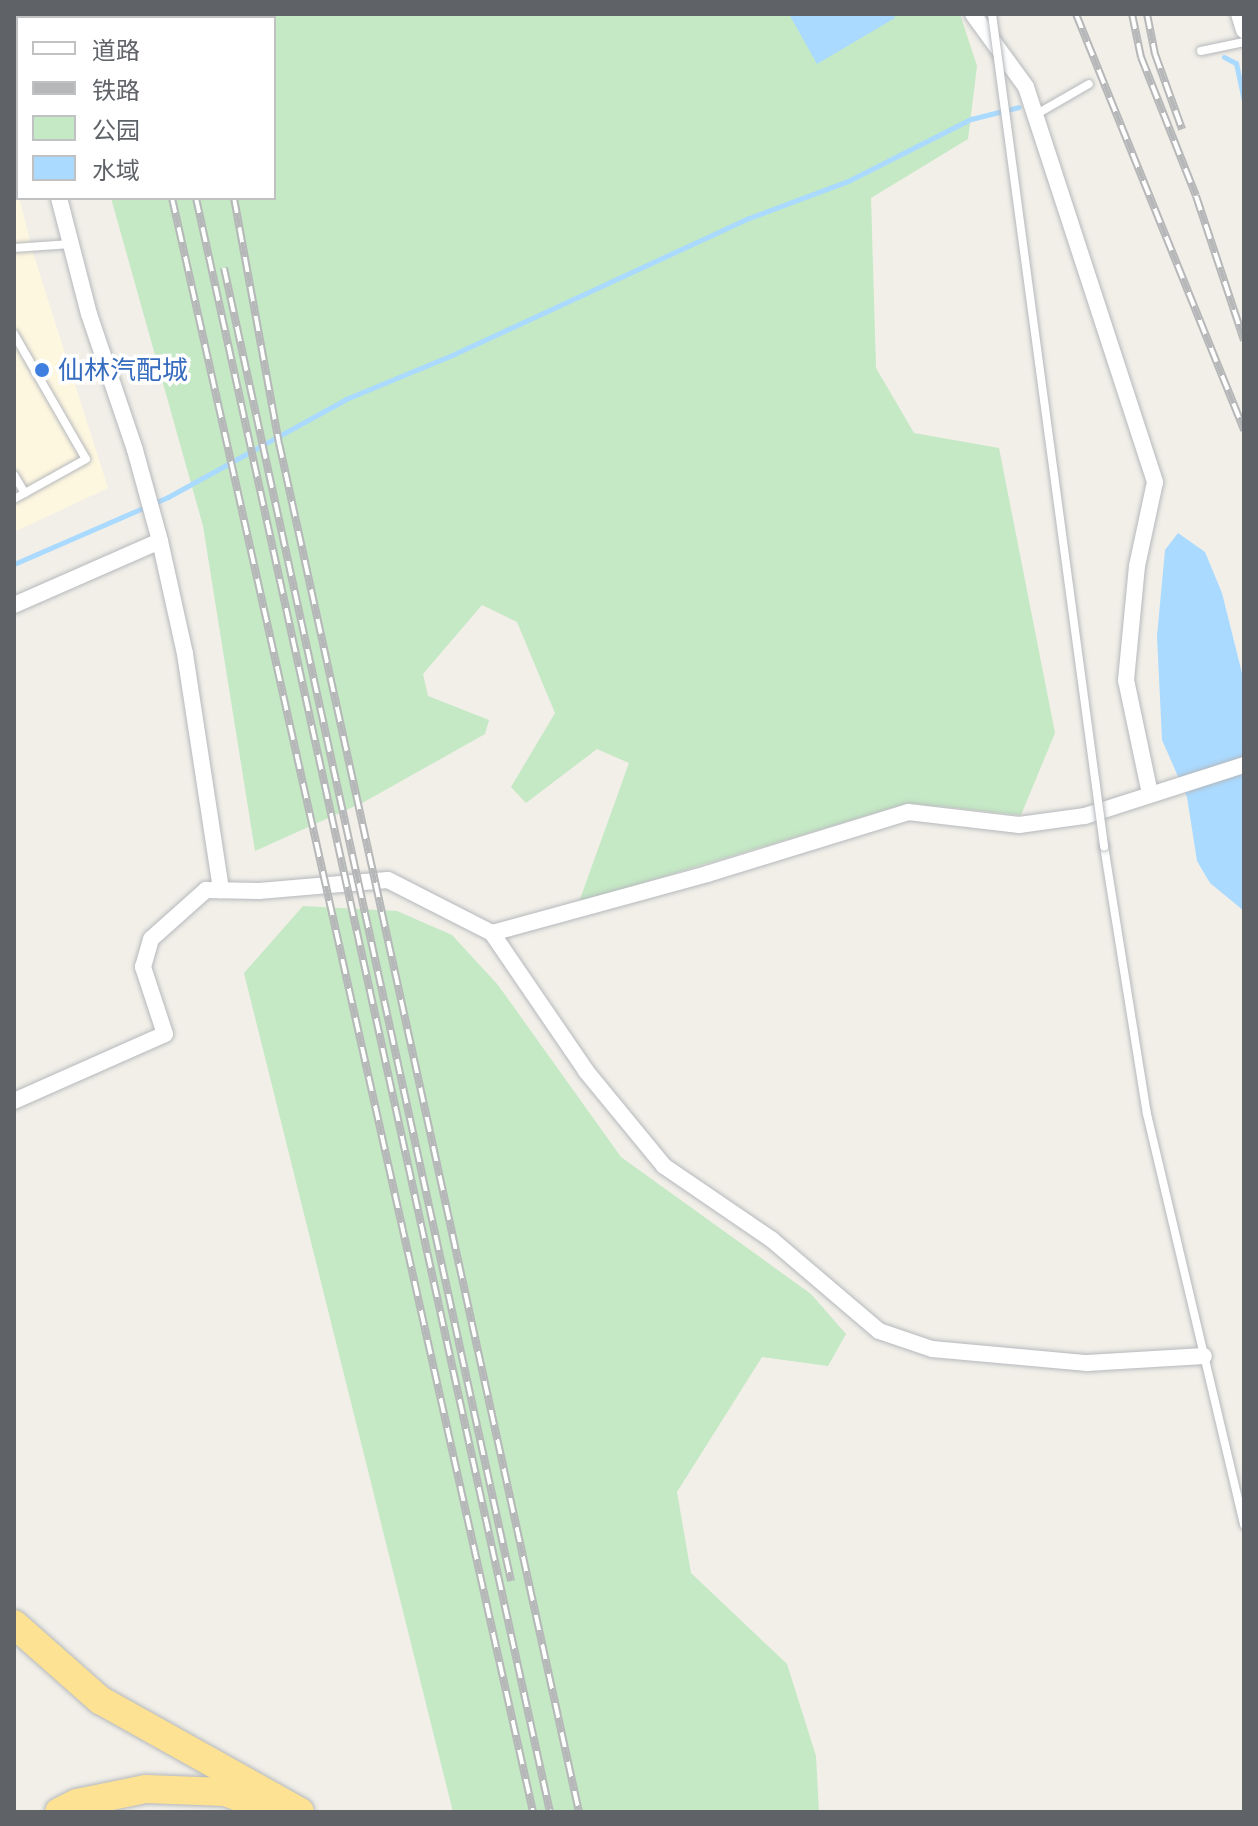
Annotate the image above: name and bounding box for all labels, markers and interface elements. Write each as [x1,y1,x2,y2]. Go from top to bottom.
legend [16,16,276,200]
text: 道路 [92,35,140,65]
text: 铁路 [92,75,140,105]
text: 公园 [92,115,140,145]
text: 水域 [92,155,140,185]
place label: 仙林汽配城 [58,354,188,386]
marker: 仙林汽配城 [33,361,51,379]

